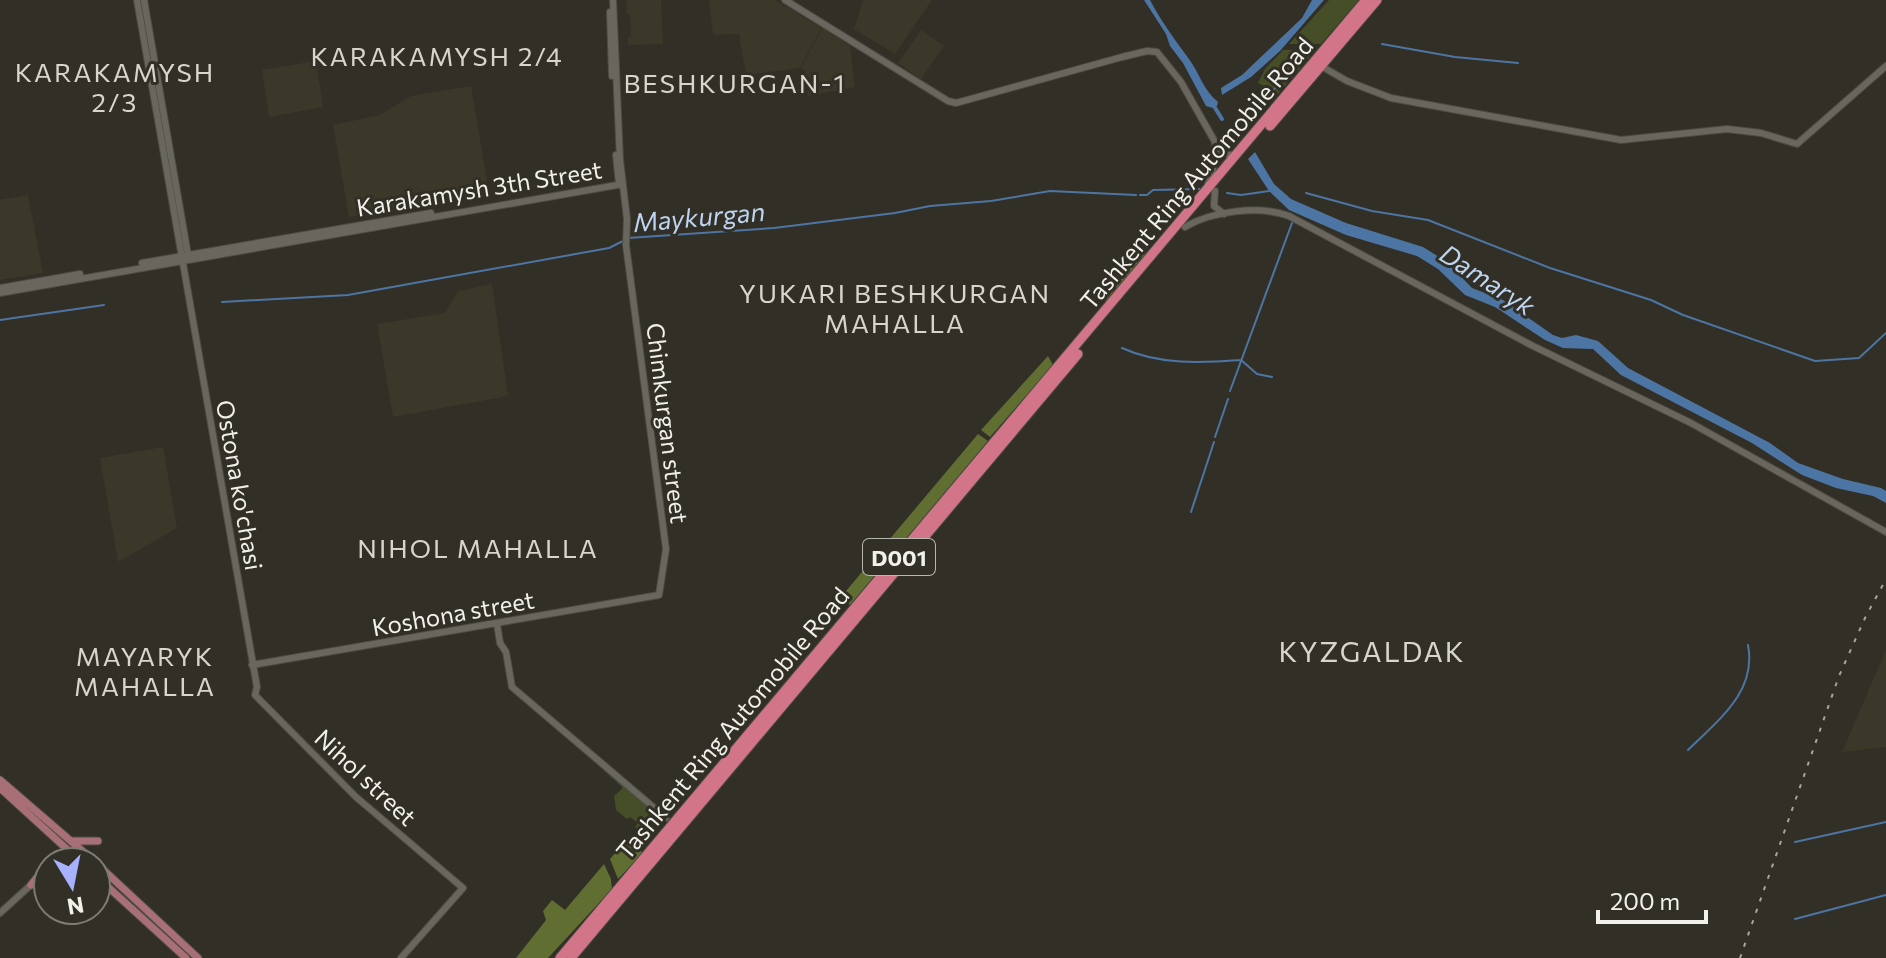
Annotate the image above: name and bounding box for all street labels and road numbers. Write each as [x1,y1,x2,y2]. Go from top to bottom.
street label: Tashkent Ring Automobile Road [1074,31,1318,315]
street label: Karakamysh 3th Street [354,154,604,222]
street label: Chimkurgan street [641,321,695,525]
street label: Ostona ko'chasi [211,398,269,572]
road number: D001 [863,539,935,575]
street label: Tashkent Ring Automobile Road [610,581,854,865]
street label: Koshona street [370,584,536,642]
street label: Nihol street [309,723,423,831]

